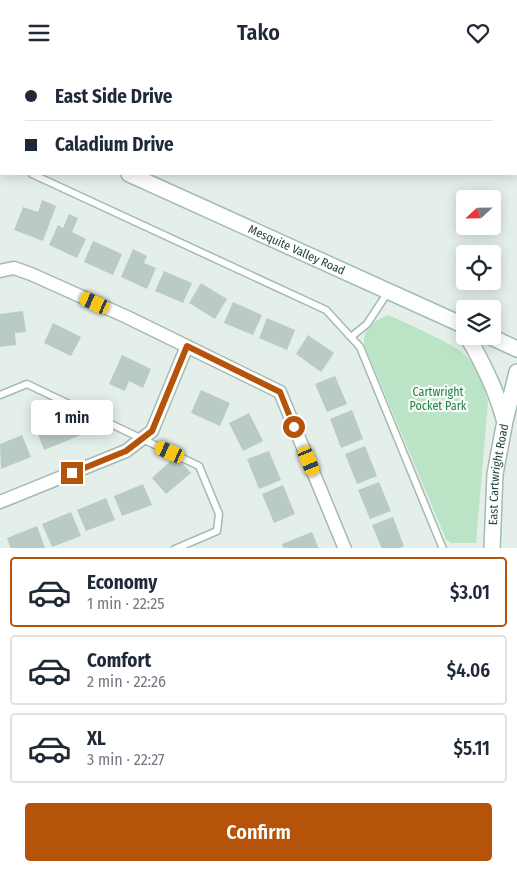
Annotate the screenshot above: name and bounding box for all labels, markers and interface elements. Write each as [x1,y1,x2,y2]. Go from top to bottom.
icon: menu [25,19,53,47]
text: Tako [237,19,280,46]
icon: heart [464,19,492,47]
text: East Side Drive [55,85,172,108]
text: Caladium Drive [55,133,174,156]
north arrow [456,190,501,235]
map controls [456,190,501,345]
street label: Mesquite Valley Road [246,222,347,278]
button: locate [456,245,501,290]
car [78,290,111,316]
button: layers [456,300,501,345]
park label: Cartwright Pocket Park [410,385,467,413]
callout: 1 min [31,401,113,435]
text: 1 min [55,408,89,427]
route start [283,416,305,438]
street label: East Cartwright Road [486,423,511,525]
car [153,439,186,465]
car [296,444,321,478]
route end [61,462,83,484]
icon: car [27,570,72,615]
text: Economy [87,571,157,594]
text: $3.01 [450,581,490,604]
text: 1 min · 22:25 [87,594,165,613]
icon: car [27,648,72,693]
text: Comfort [87,649,151,672]
text: $4.06 [447,659,490,682]
text: 2 min · 22:26 [87,672,166,691]
icon: car [27,726,72,771]
text: XL [87,727,106,750]
text: $5.11 [454,737,490,760]
text: 3 min · 22:27 [87,750,165,769]
button: Confirm [25,803,492,861]

